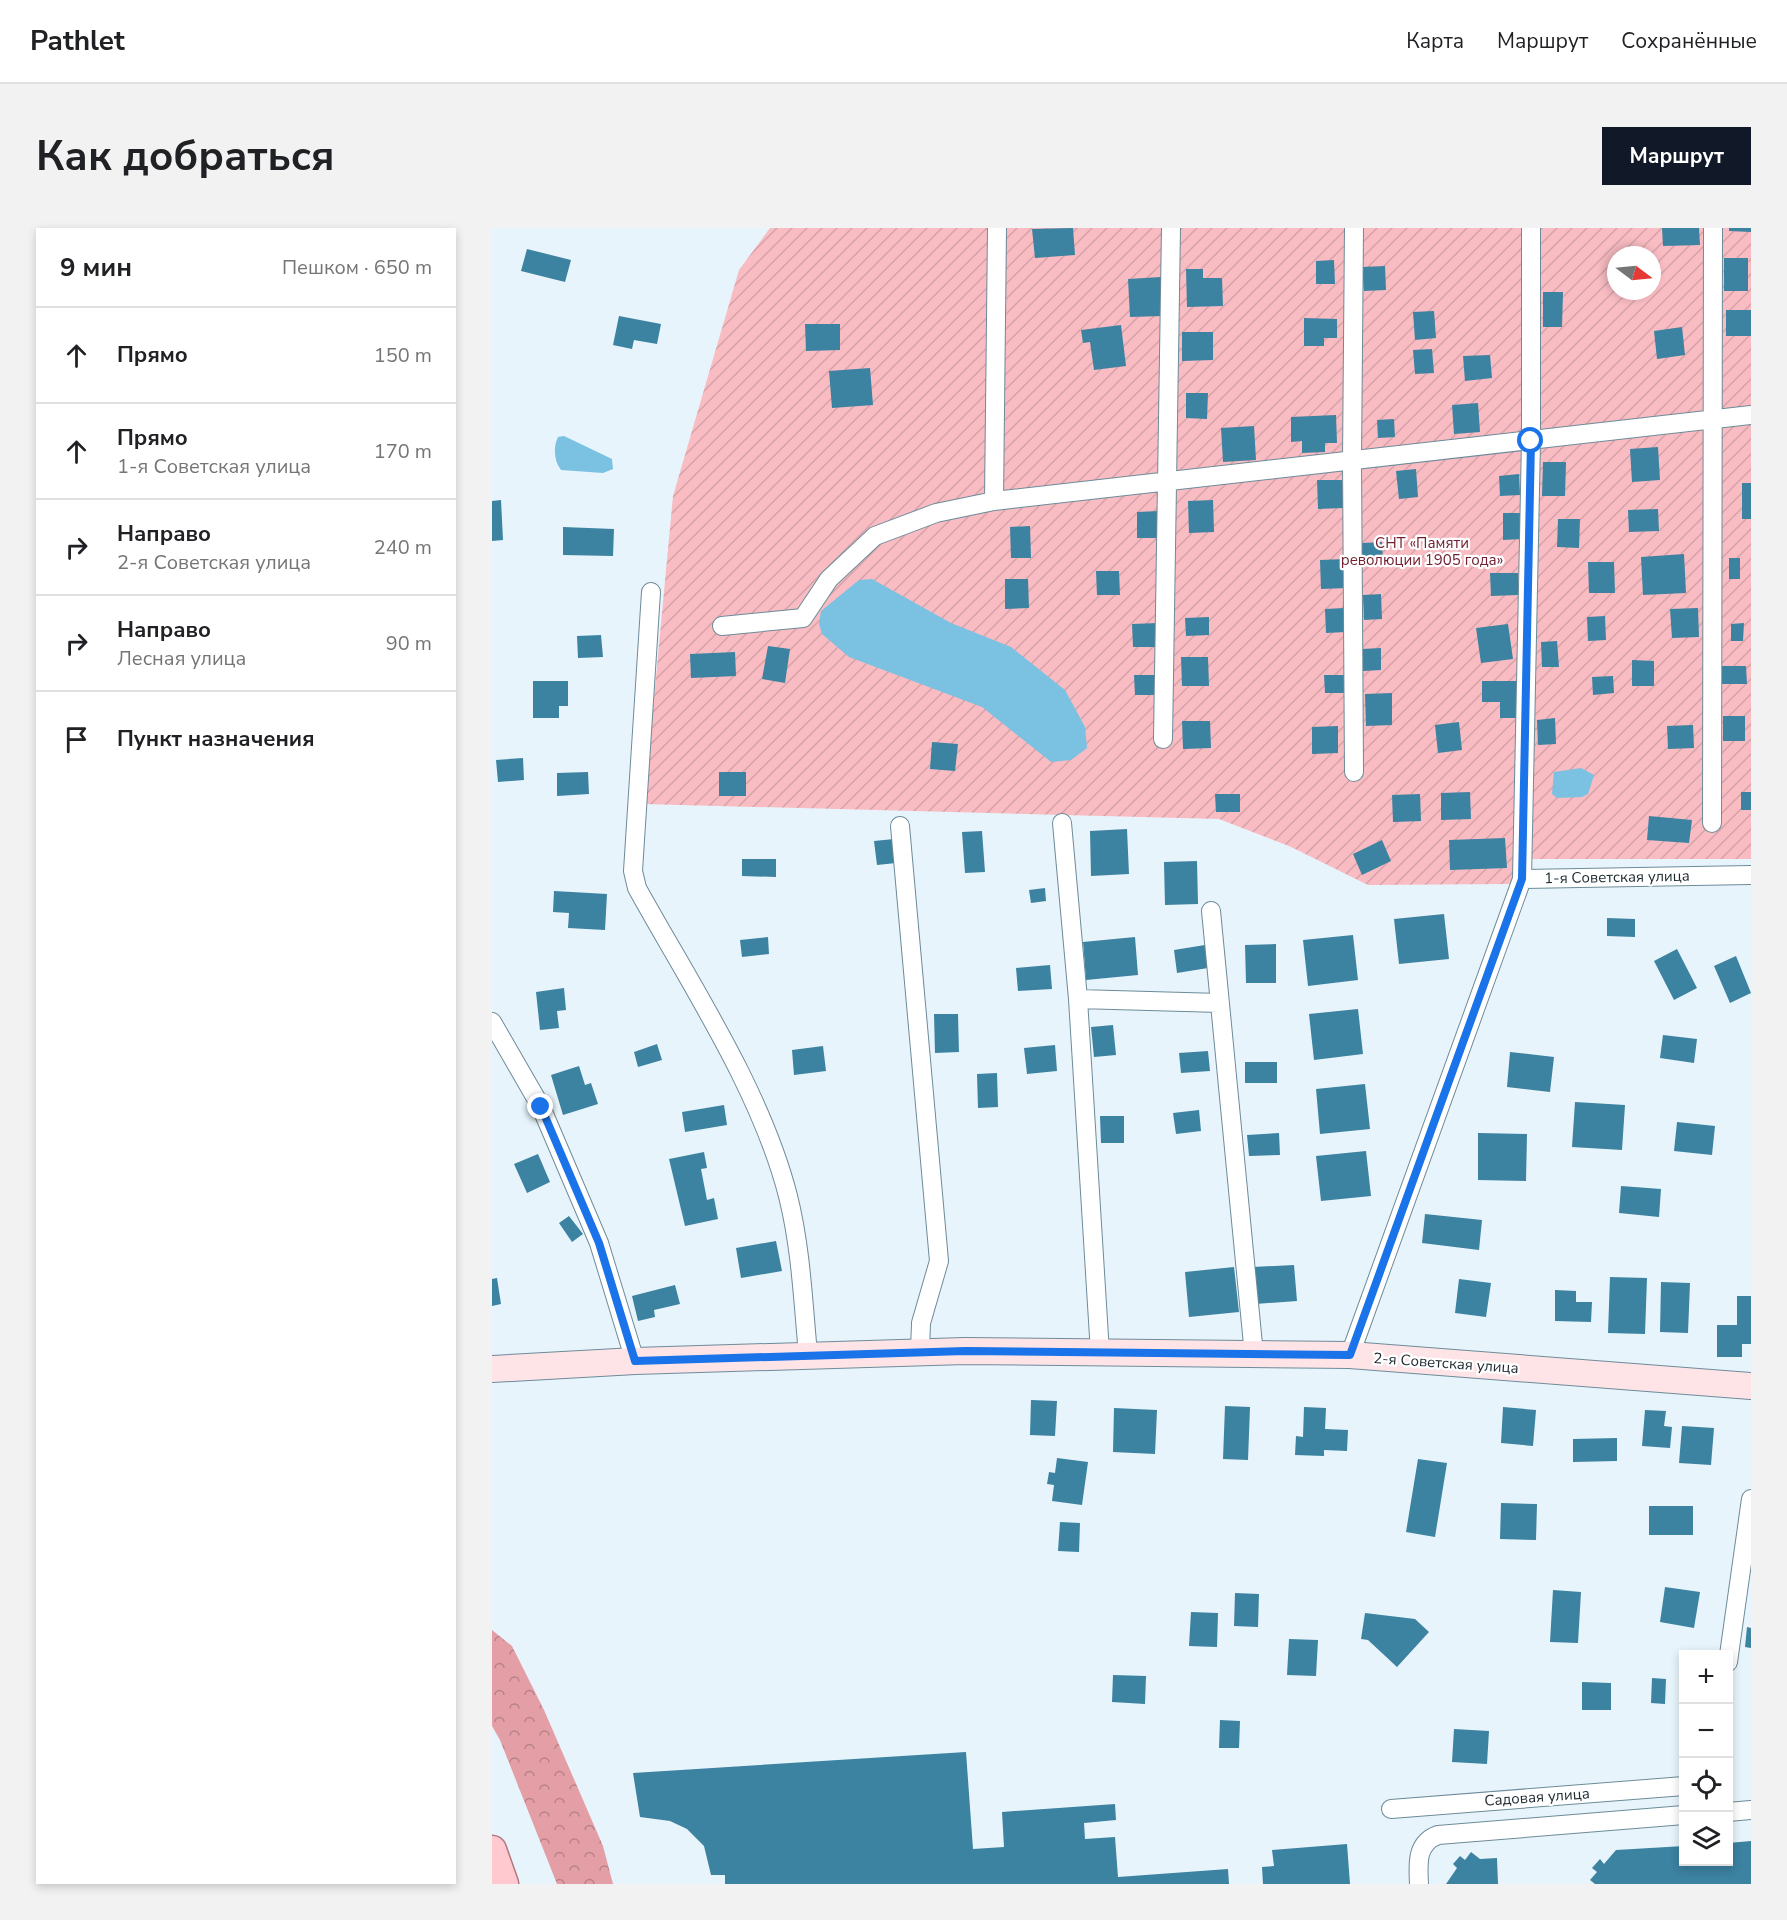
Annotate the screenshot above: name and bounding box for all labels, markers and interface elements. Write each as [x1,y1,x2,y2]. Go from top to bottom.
text: Pathlet [30,22,125,60]
text: Карта [1406,27,1464,55]
text: Маршрут [1497,27,1588,55]
text: Сохранённые [1621,27,1757,55]
button: Маршрут [1602,127,1751,185]
text: Как добраться [36,128,335,185]
north arrow [1607,246,1661,300]
text: 9 мин [60,250,132,285]
text: Пешком · 650 m [282,254,432,281]
icon: ahead [60,339,93,372]
text: Прямо [117,340,188,370]
text: 150 m [374,342,432,369]
text: Прямо [117,423,188,453]
route start [1517,427,1543,453]
icon: ahead [60,435,93,468]
text: 170 m [374,438,432,465]
text: 1-я Советская улица [117,453,311,480]
text: Направо [117,519,211,549]
icon: right [60,531,93,564]
park label: СНТ «Памяти революции 1905 года» [1341,533,1503,570]
text: 240 m [374,534,432,561]
text: 2-я Советская улица [117,549,311,576]
text: Направо [117,615,211,645]
icon: right [60,627,93,660]
text: 90 m [386,630,432,657]
text: Лесная улица [117,645,246,672]
icon: arrive [60,723,93,756]
text: Пункт назначения [117,724,315,754]
street label: 1-я Советская улица [1544,866,1690,888]
route end [527,1093,553,1119]
street label: 2-я Советская улица [1373,1348,1519,1378]
map controls [1679,1650,1733,1866]
button: + [1679,1650,1733,1704]
button: − [1679,1704,1733,1758]
button: locate [1679,1758,1733,1812]
street label: Садовая улица [1484,1783,1590,1811]
button: layers [1679,1812,1733,1866]

